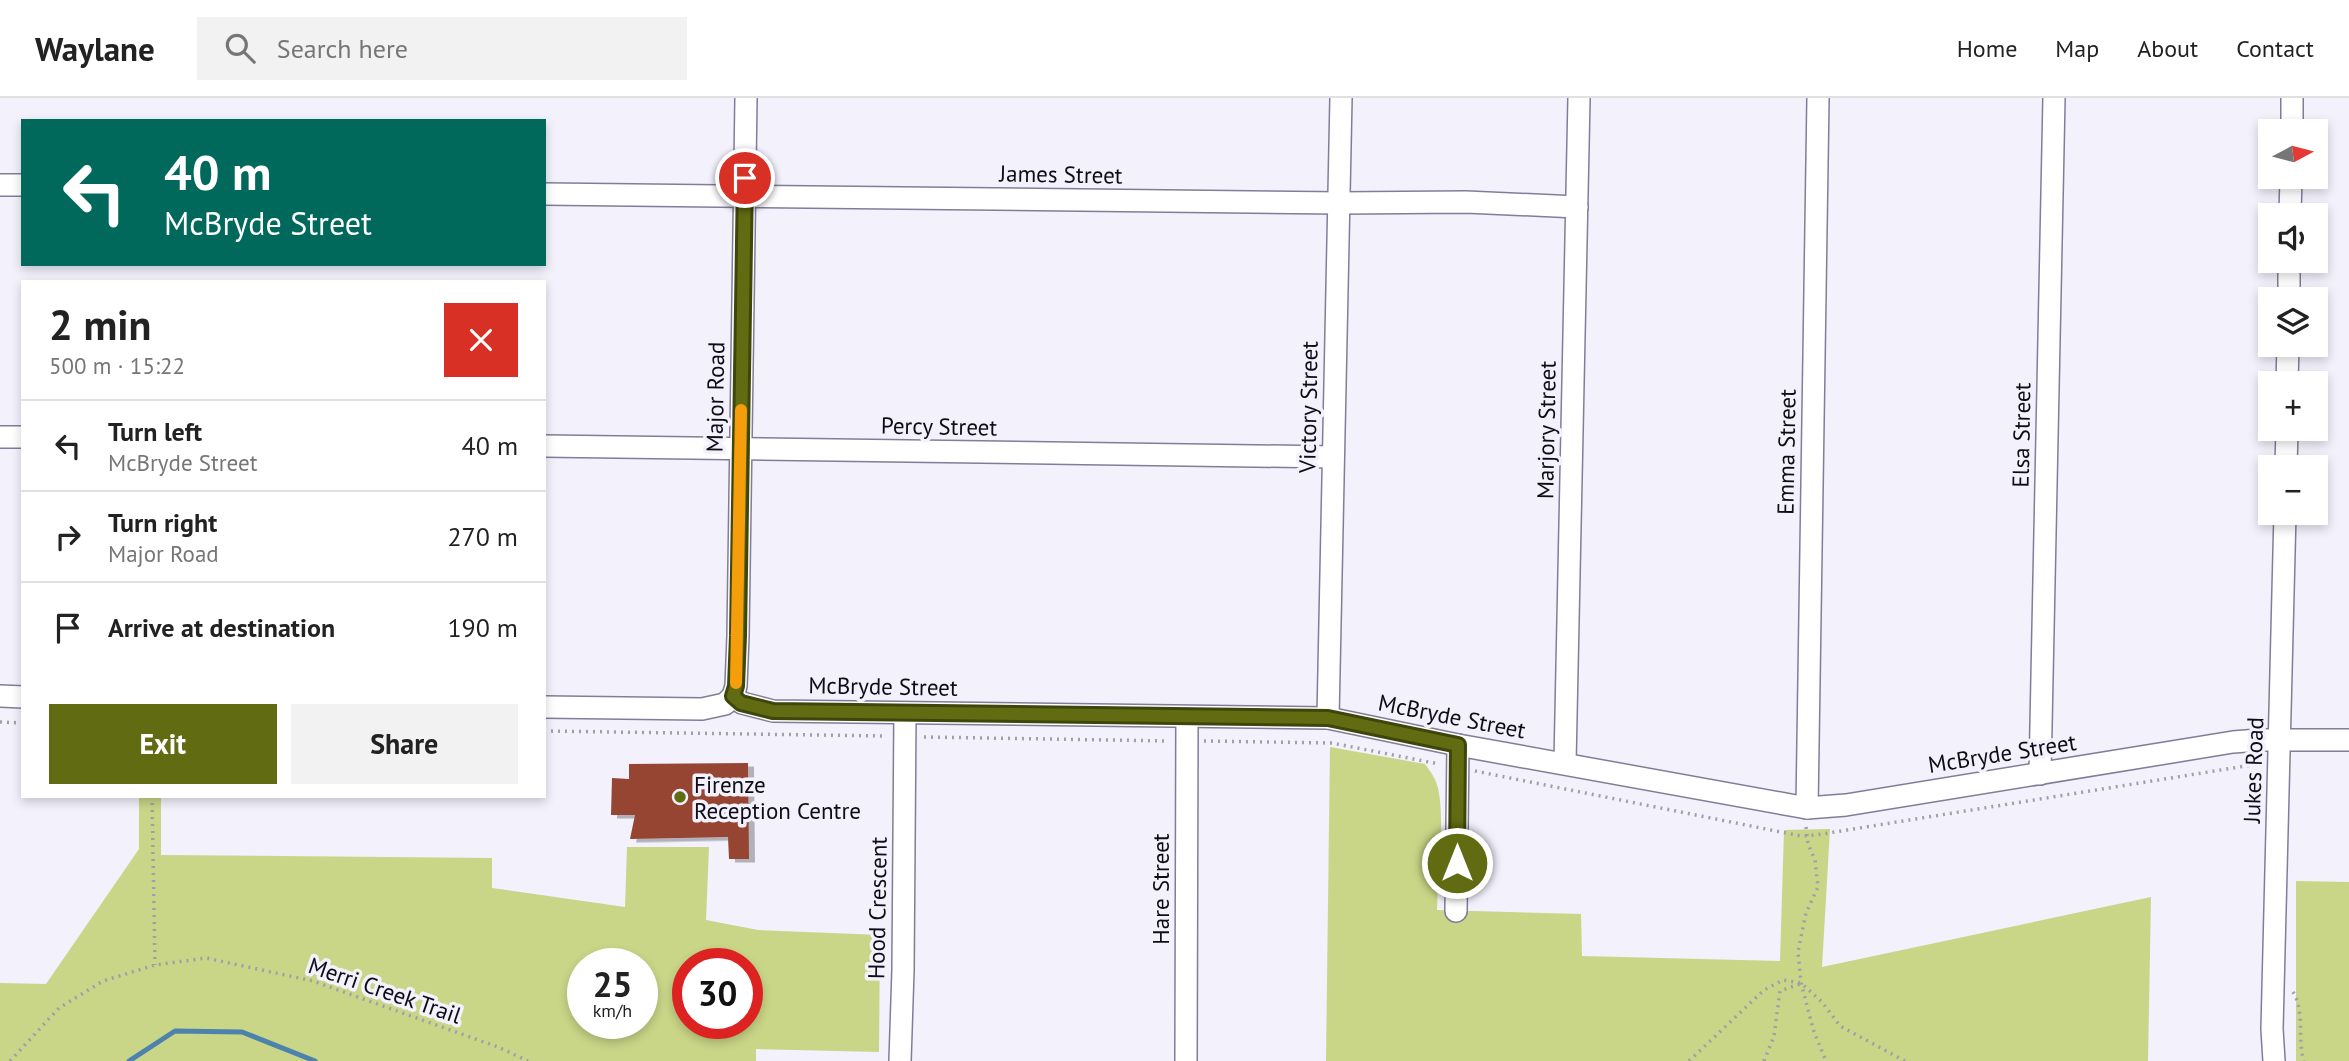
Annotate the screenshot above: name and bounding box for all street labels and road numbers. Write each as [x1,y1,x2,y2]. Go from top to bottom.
street label: James Street [998,158,1123,190]
street label: Major Road [700,341,730,453]
street label: Victory Street [1292,341,1324,474]
street label: Marjory Street [1530,360,1562,499]
street label: Elsa Street [2006,382,2036,488]
street label: Emma Street [1770,389,1802,515]
street label: Percy Street [881,410,998,442]
street label: McBryde Street [808,670,958,702]
street label: McBryde Street [1376,688,1528,745]
street label: Jukes Road [2237,717,2269,824]
street label: McBryde Street [1926,727,2078,779]
street label: Hare Street [1146,833,1175,945]
street label: Hood Crescent [861,836,893,979]
street label: Merri Creek Trail [305,950,465,1030]

